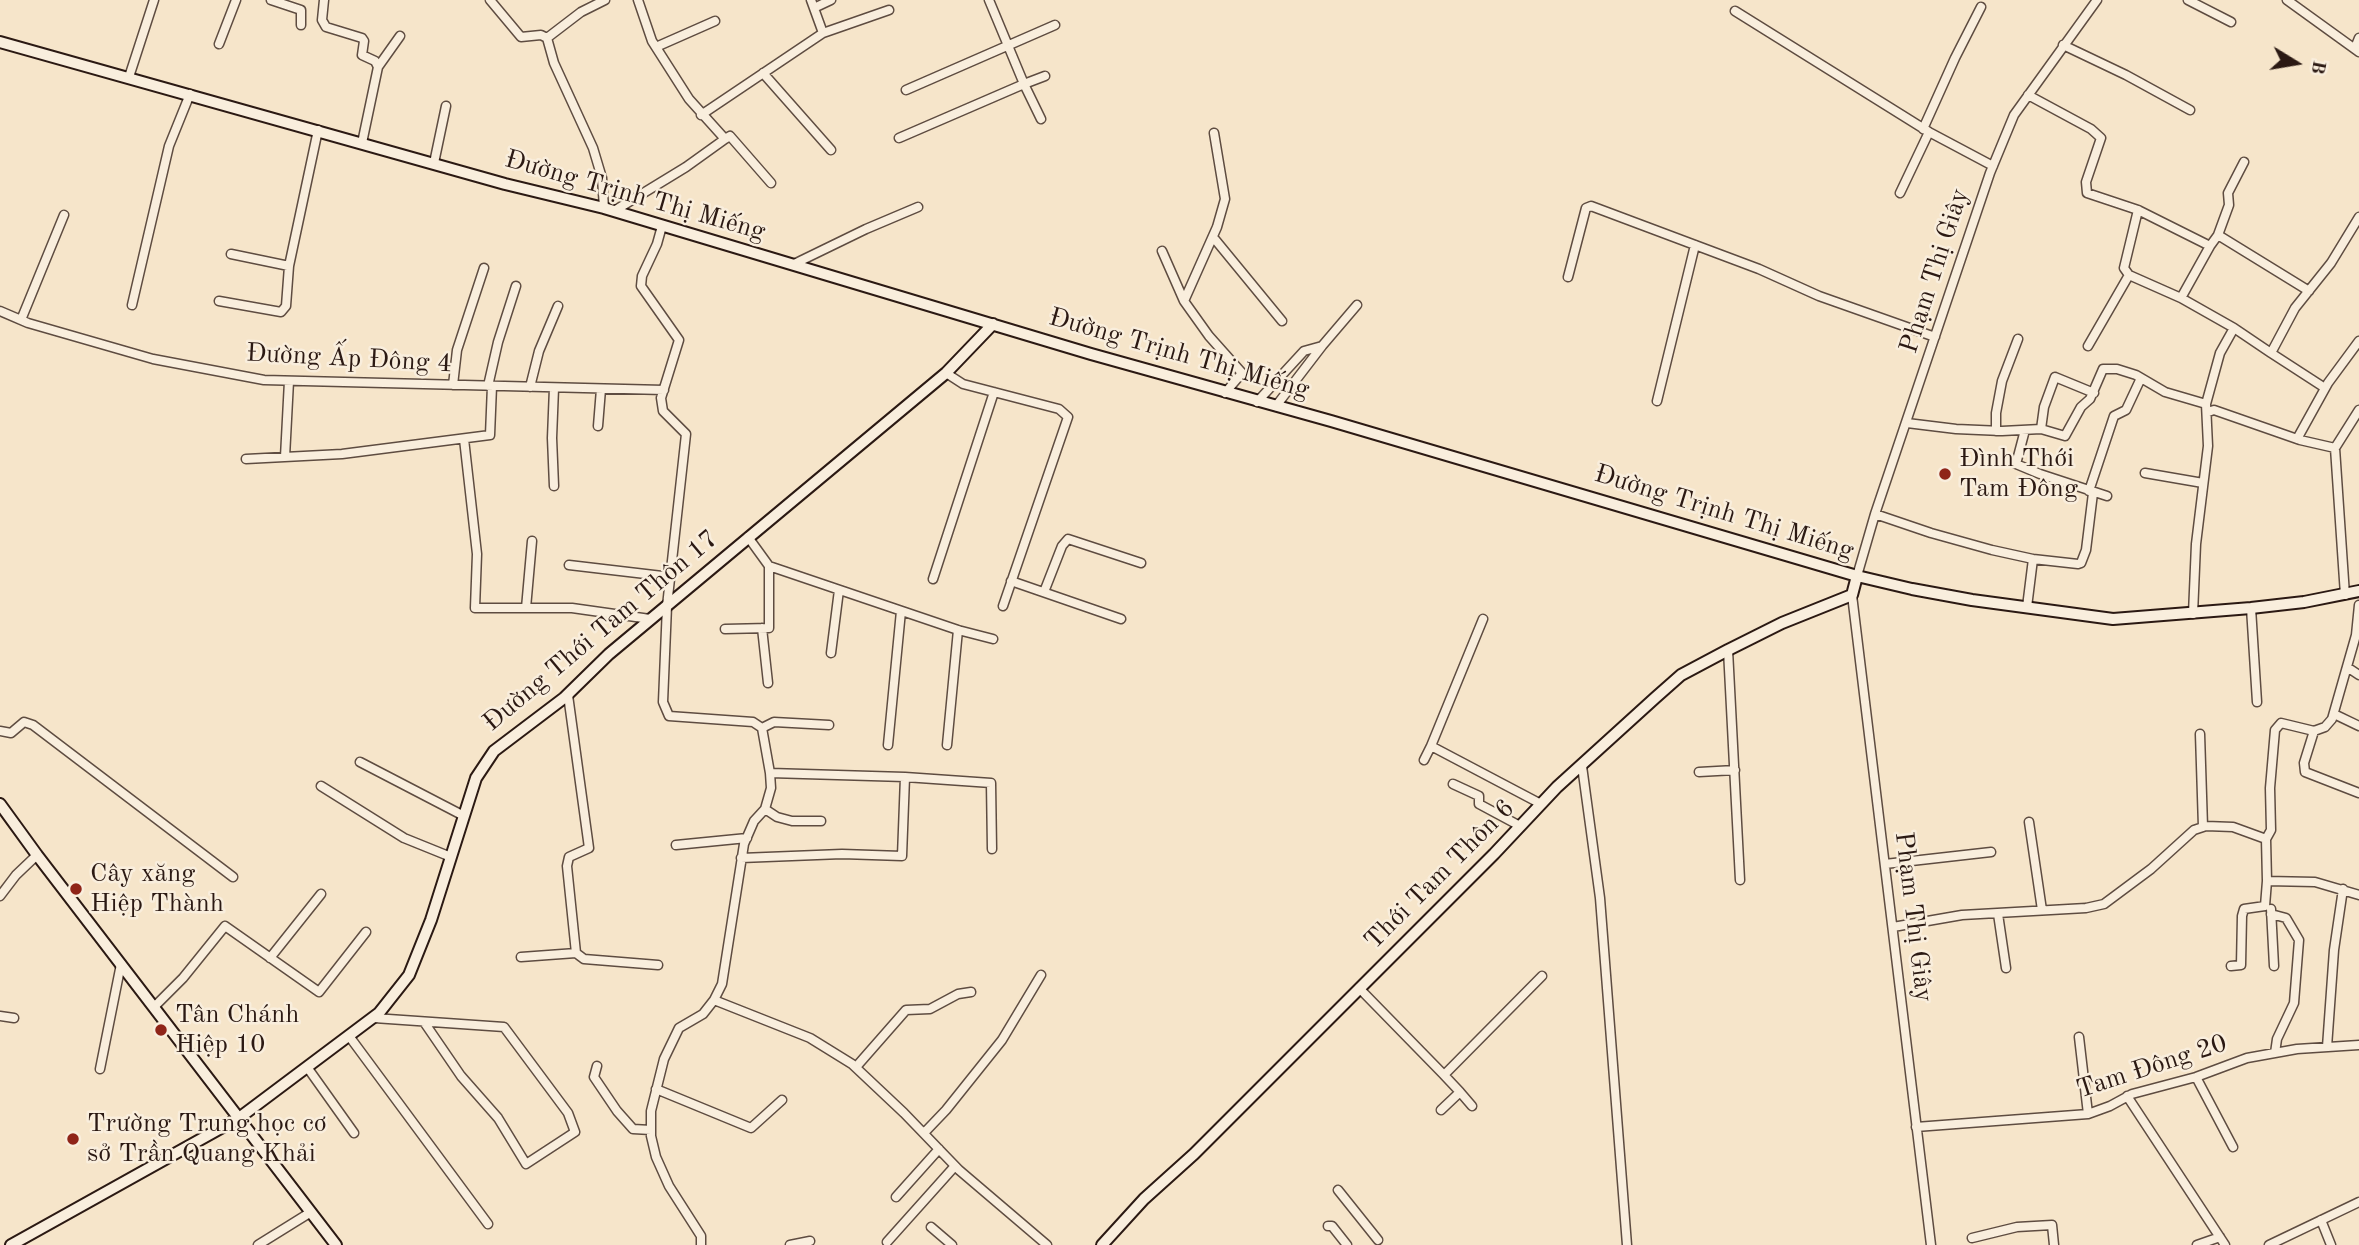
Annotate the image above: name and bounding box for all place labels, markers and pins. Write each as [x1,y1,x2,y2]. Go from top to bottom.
place label: Đình Thới Tam Đông [1959,443,2078,504]
marker: Đình Thới Tam Đông [1937,466,1953,482]
place label: Cây xăng Hiệp Thành [90,858,224,920]
marker: Cây xăng Hiệp Thành [68,881,84,897]
place label: Tân Chánh Hiệp 10 [175,999,299,1060]
marker: Tân Chánh Hiệp 10 [153,1022,169,1038]
place label: Trường Trung học cơ sở Trần Quang Khải [87,1108,327,1170]
marker: Trường Trung học cơ sở Trần Quang Khải [65,1131,81,1147]

